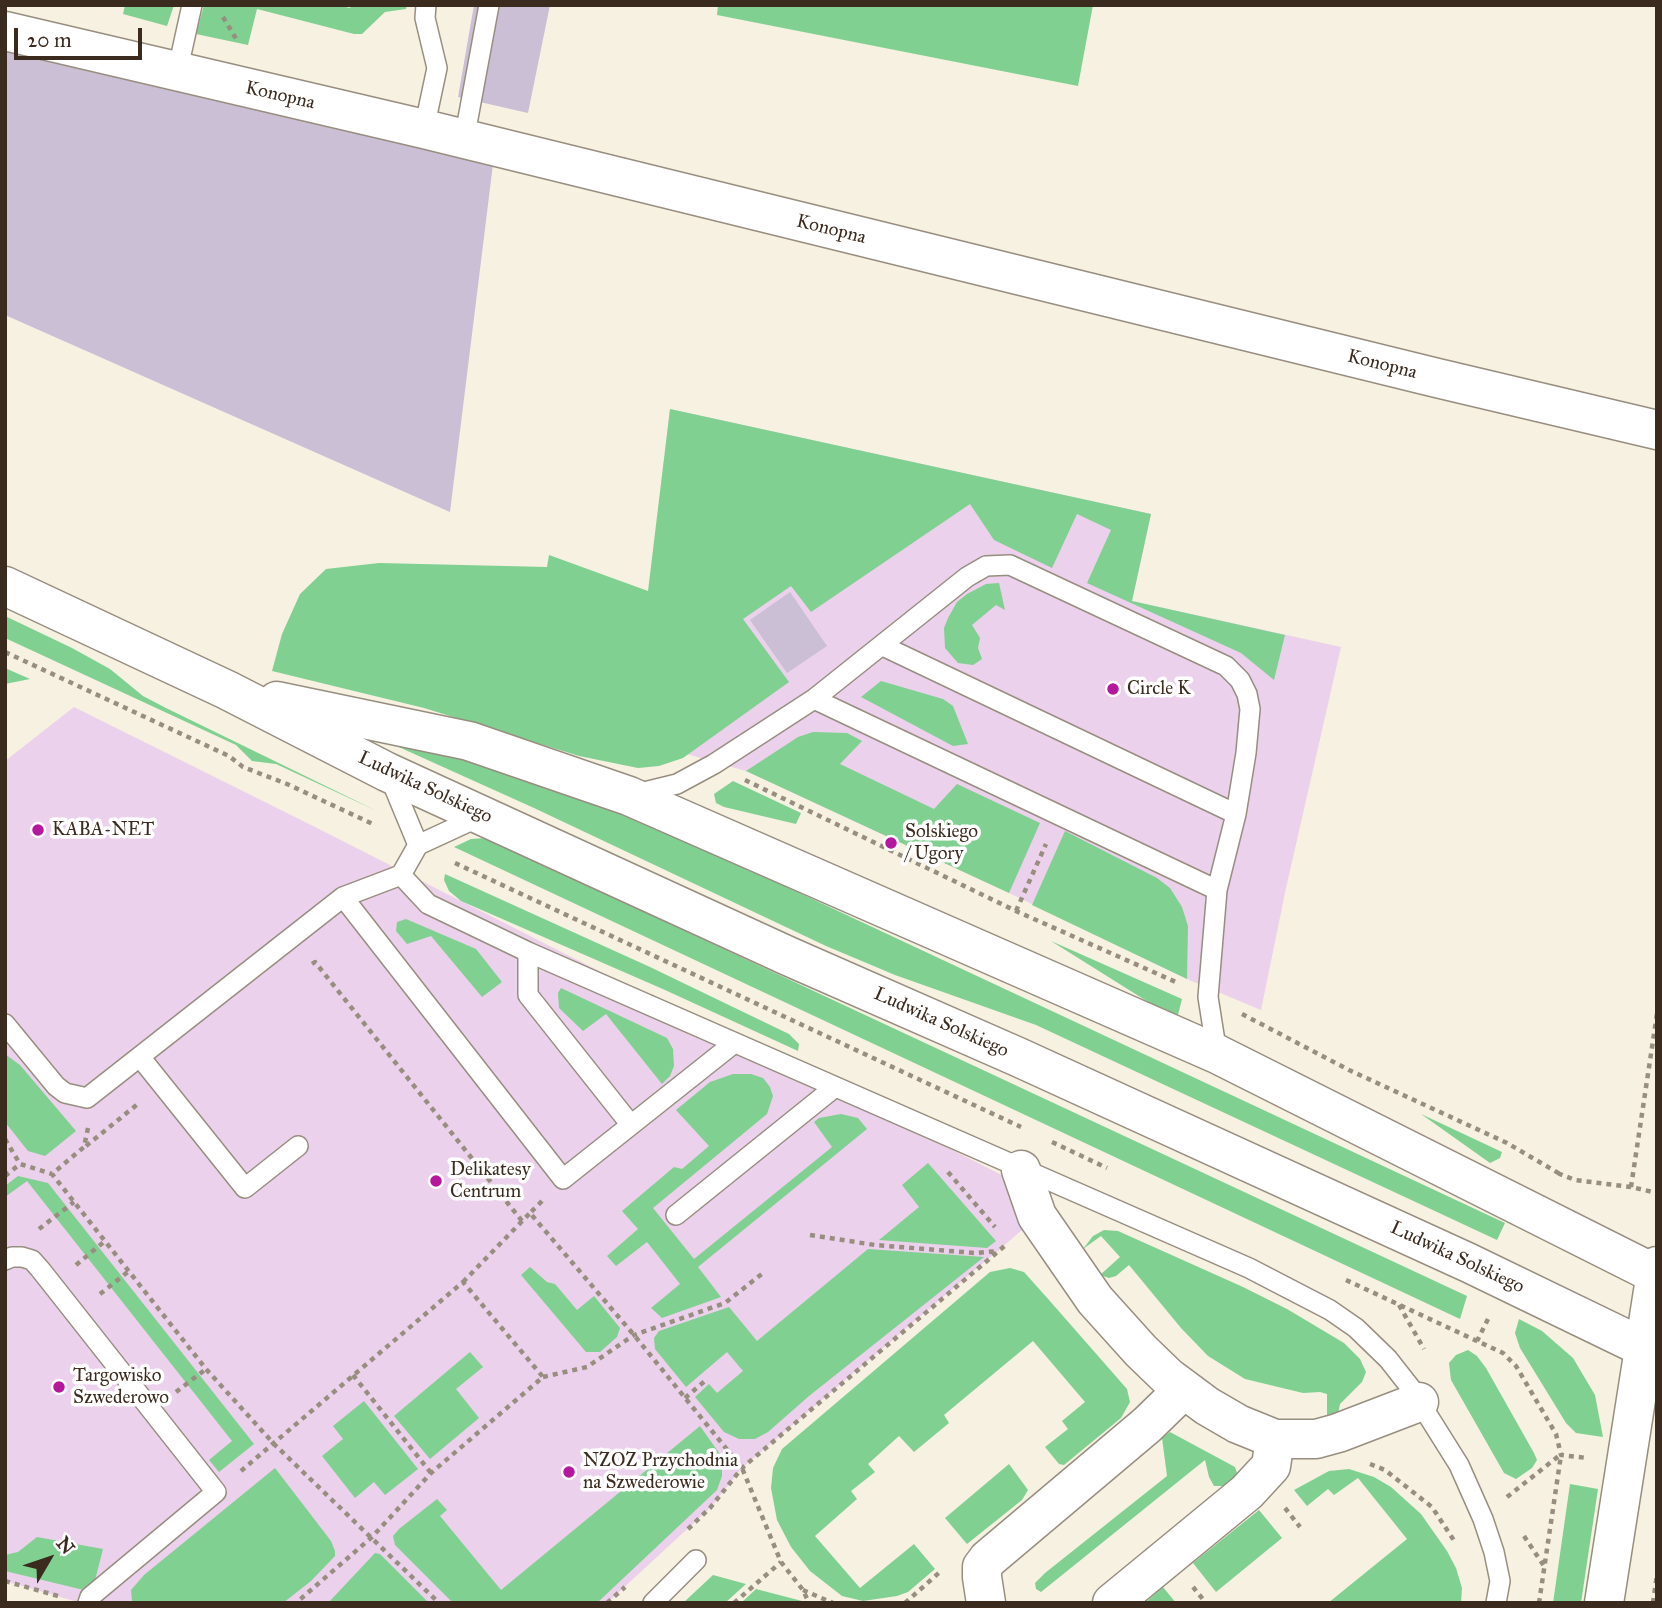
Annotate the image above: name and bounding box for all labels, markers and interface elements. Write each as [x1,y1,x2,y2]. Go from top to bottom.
scale bar [18,14,145,58]
text: 20 m [27,27,72,53]
street label: Konopna [243,77,317,115]
street label: Konopna [794,210,868,250]
street label: Konopna [1345,345,1419,385]
place label: Circle K [1127,678,1191,700]
marker: Circle K [1105,681,1121,697]
street label: Ludwika Solskiego [354,747,496,829]
place label: KABA-NET [52,819,154,841]
place label: Solskiego / Ugory [905,821,978,865]
marker: KABA-NET [30,822,46,838]
marker: Solskiego / Ugory [883,835,899,851]
street label: Ludwika Solskiego [870,983,1012,1063]
place label: Delikatesy Centrum [450,1159,531,1203]
marker: Delikatesy Centrum [428,1173,444,1189]
street label: Ludwika Solskiego [1386,1217,1528,1299]
place label: Targowisko Szwederowo [73,1365,169,1409]
marker: Targowisko Szwederowo [51,1379,67,1395]
place label: NZOZ Przychodnia na Szwederowie [583,1450,738,1494]
marker: NZOZ Przychodnia na Szwederowie [561,1464,577,1480]
north arrow [14,1524,84,1594]
text: N [52,1532,80,1559]

